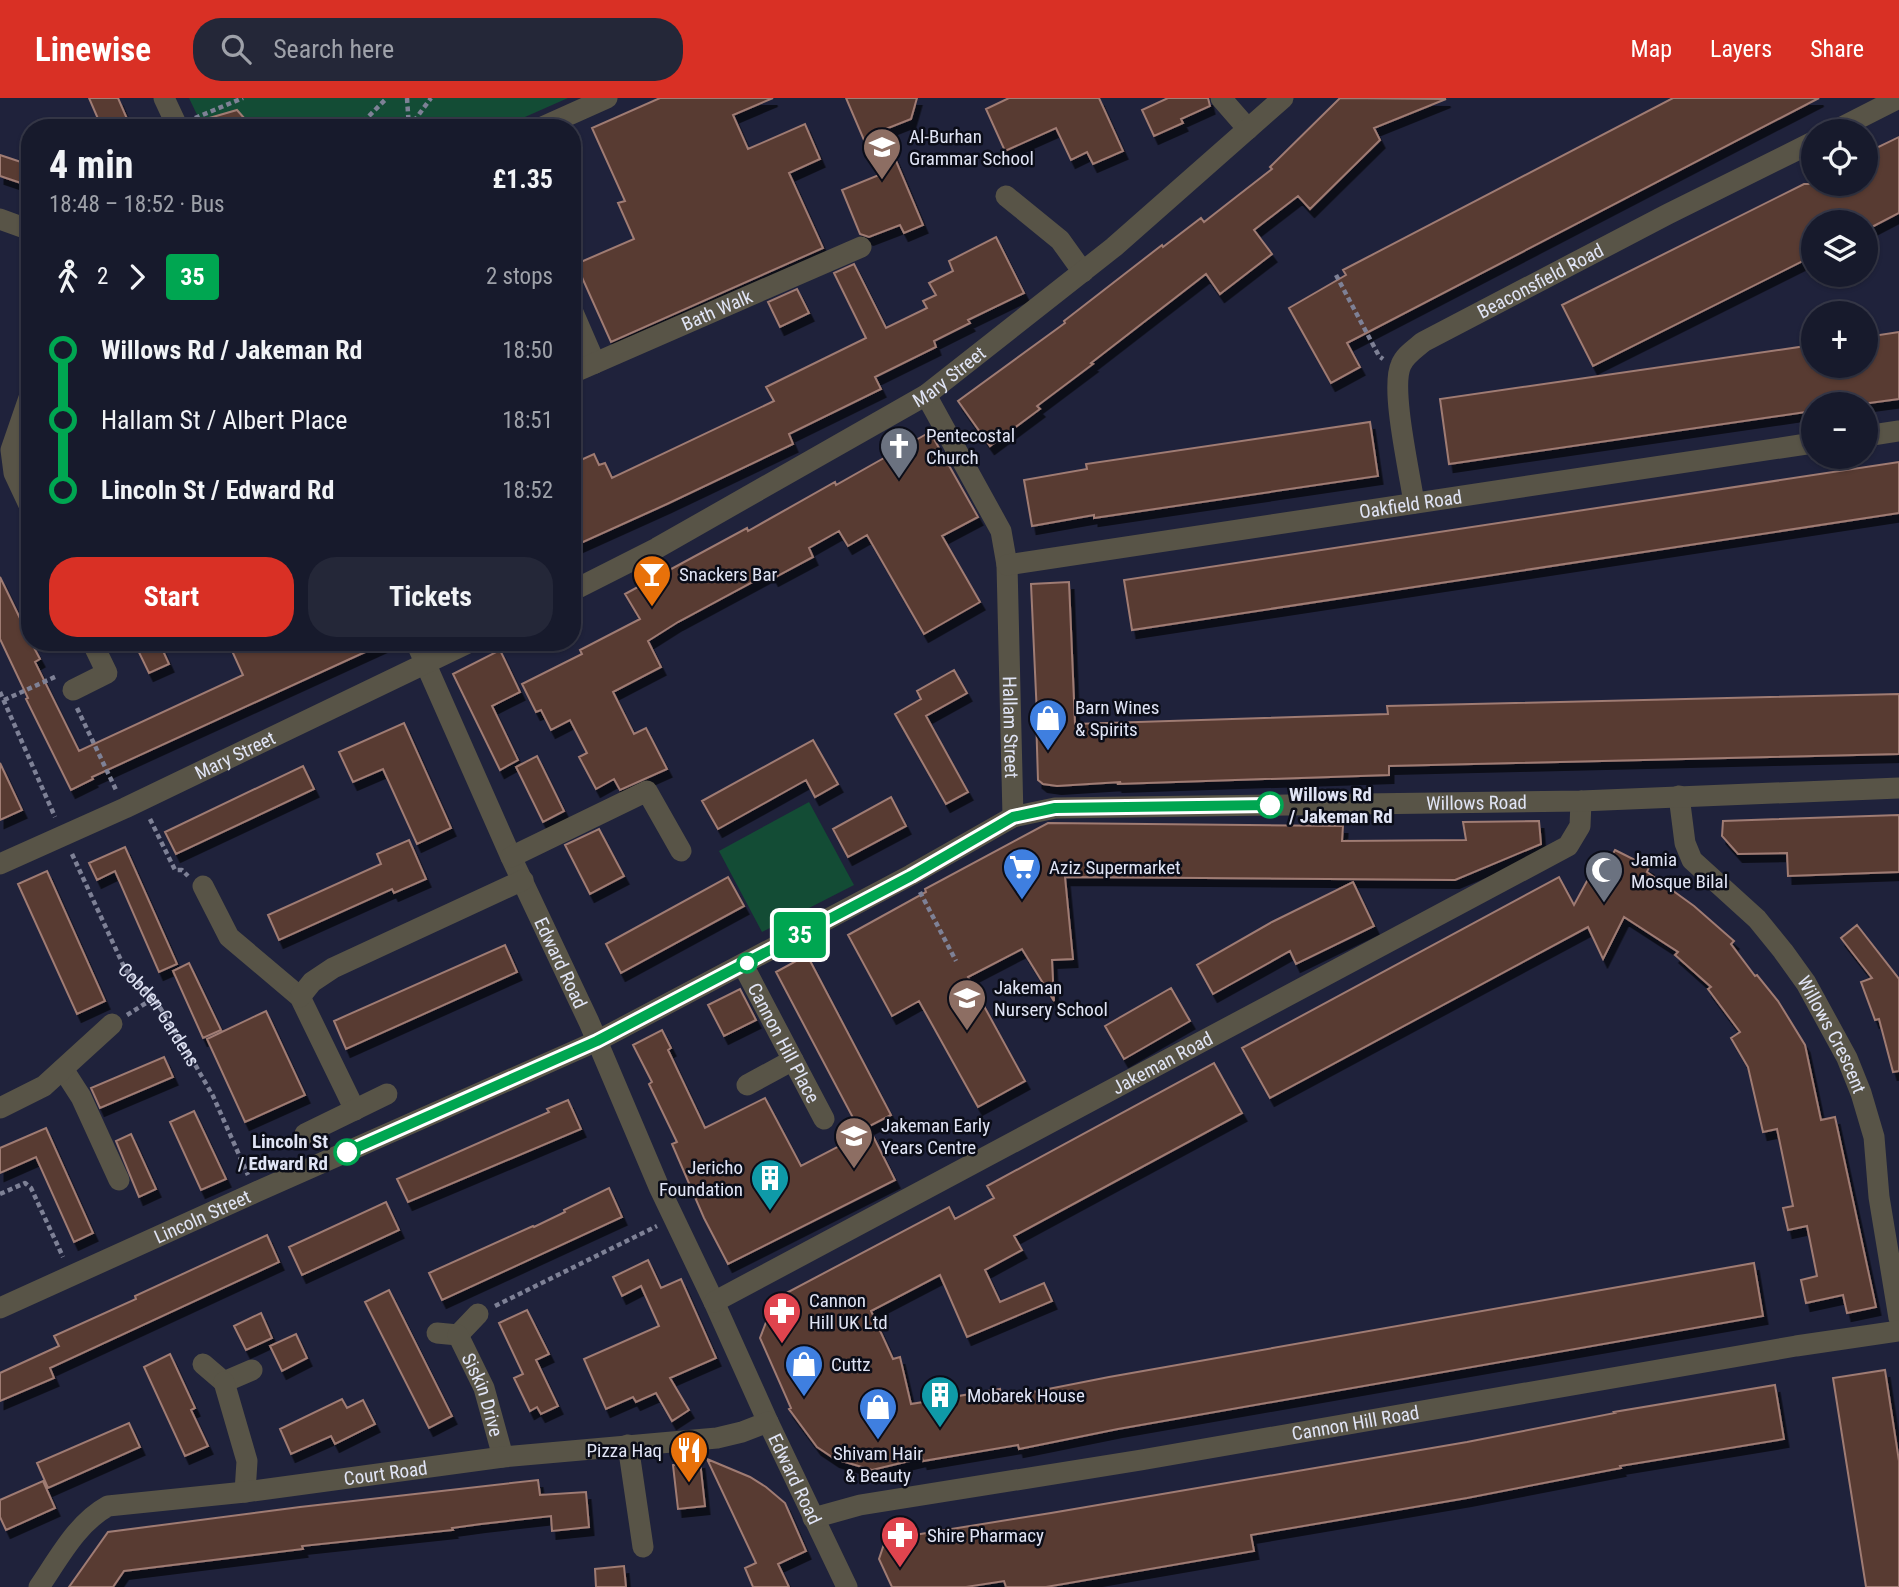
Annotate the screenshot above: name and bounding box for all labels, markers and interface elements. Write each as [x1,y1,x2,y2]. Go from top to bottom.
search box [193,18,683,81]
text: Linewise [35,30,151,69]
icon: search [217,30,255,68]
text: Search here [273,34,394,64]
text: Map [1631,35,1672,63]
text: Layers [1710,35,1772,63]
text: Share [1810,35,1864,63]
map controls [1801,119,1878,469]
button: locate [1801,119,1878,196]
place label: Al-Burhan Grammar School [909,125,1034,170]
school or university icon: Al-Burhan Grammar School [861,126,903,181]
text: 4 min [49,143,133,187]
text: £1.35 [492,164,553,194]
text: 18:48 – 18:52 · Bus [49,191,225,218]
button: layers [1801,210,1878,287]
street label: Beaconsfield Road [1473,238,1607,323]
icon: walk [49,258,87,296]
icon: forward [118,258,156,296]
text: 2 [97,263,108,290]
text: 35 [180,263,205,291]
text: 2 stops [486,263,553,290]
street label: Bath Walk [678,284,756,335]
button: + [1801,301,1878,378]
text: Willows Rd / Jakeman Rd [101,335,362,365]
text: 18:50 [502,337,553,364]
street label: Mary Street [908,341,990,412]
button: − [1801,392,1878,469]
text: Hallam St / Albert Place [101,405,347,435]
text: 18:51 [502,407,553,434]
place label: Pentecostal Church [926,424,1015,469]
church icon: Pentecostal Church [878,425,920,480]
text: Lincoln St / Edward Rd [101,475,334,505]
text: 18:52 [502,477,553,504]
street label: Oakfield Road [1357,485,1463,523]
bar icon: Snackers Bar [631,553,673,608]
button: Start [49,557,294,637]
button: Tickets [308,557,553,637]
place label: Snackers Bar [679,563,778,586]
street label: Hallam Street [998,676,1024,778]
place label: Barn Wines & Spirits [1075,696,1159,741]
shop icon: Barn Wines & Spirits [1027,697,1069,752]
street label: Mary Street [191,726,279,784]
place label: Willows Rd / Jakeman Rd [1288,783,1393,828]
street label: Willows Road [1426,790,1527,815]
marker: Willows Rd / Jakeman Rd [1257,792,1283,818]
supermarket icon: Aziz Supermarket [1001,846,1043,901]
place label: Jamia Mosque Bilal [1631,848,1728,893]
mosque icon: Jamia Mosque Bilal [1583,849,1625,904]
place label: Aziz Supermarket [1049,856,1181,879]
line badge: 35 [768,912,832,958]
street label: Edward Road [530,914,592,1012]
text: 35 [788,921,812,949]
unlabelled marker [737,953,757,973]
street label: Cobden Gardens [114,958,205,1070]
street label: Willows Crescent [1793,972,1871,1097]
place label: Jakeman Nursery School [994,976,1108,1021]
school or university icon: Jakeman Nursery School [946,977,988,1032]
street label: Cannon Hill Place [743,979,825,1107]
street label: Jakeman Road [1108,1026,1216,1099]
place label: Jakeman Early Years Centre [881,1114,990,1159]
school or university icon: Jakeman Early Years Centre [833,1115,875,1170]
place label: Lincoln St / Edward Rd [237,1130,328,1175]
marker: Lincoln St / Edward Rd [334,1139,360,1165]
place label: Jericho Foundation [659,1156,743,1201]
building icon: Jericho Foundation [749,1157,791,1212]
street label: Lincoln Street [150,1185,254,1248]
place label: Cannon Hill UK Ltd [809,1289,888,1334]
pharmacy icon: Cannon Hill UK Ltd [761,1290,803,1345]
shop icon: Cuttz [783,1343,825,1398]
street label: Siskin Drive [457,1349,508,1439]
place label: Cuttz [831,1353,871,1376]
building icon: Mobarek House [919,1374,961,1429]
place label: Mobarek House [967,1384,1085,1407]
shop icon: Shivam Hair & Beauty [857,1386,899,1441]
street label: Cannon Hill Road [1290,1400,1421,1445]
restaurant icon: Pizza Haq [668,1429,710,1484]
street label: Edward Road [764,1430,827,1528]
place label: Pizza Haq [587,1439,662,1462]
place label: Shivam Hair & Beauty [833,1442,923,1487]
street label: Court Road [342,1456,429,1490]
pharmacy icon: Shire Pharmacy [879,1514,921,1569]
place label: Shire Pharmacy [927,1524,1044,1547]

